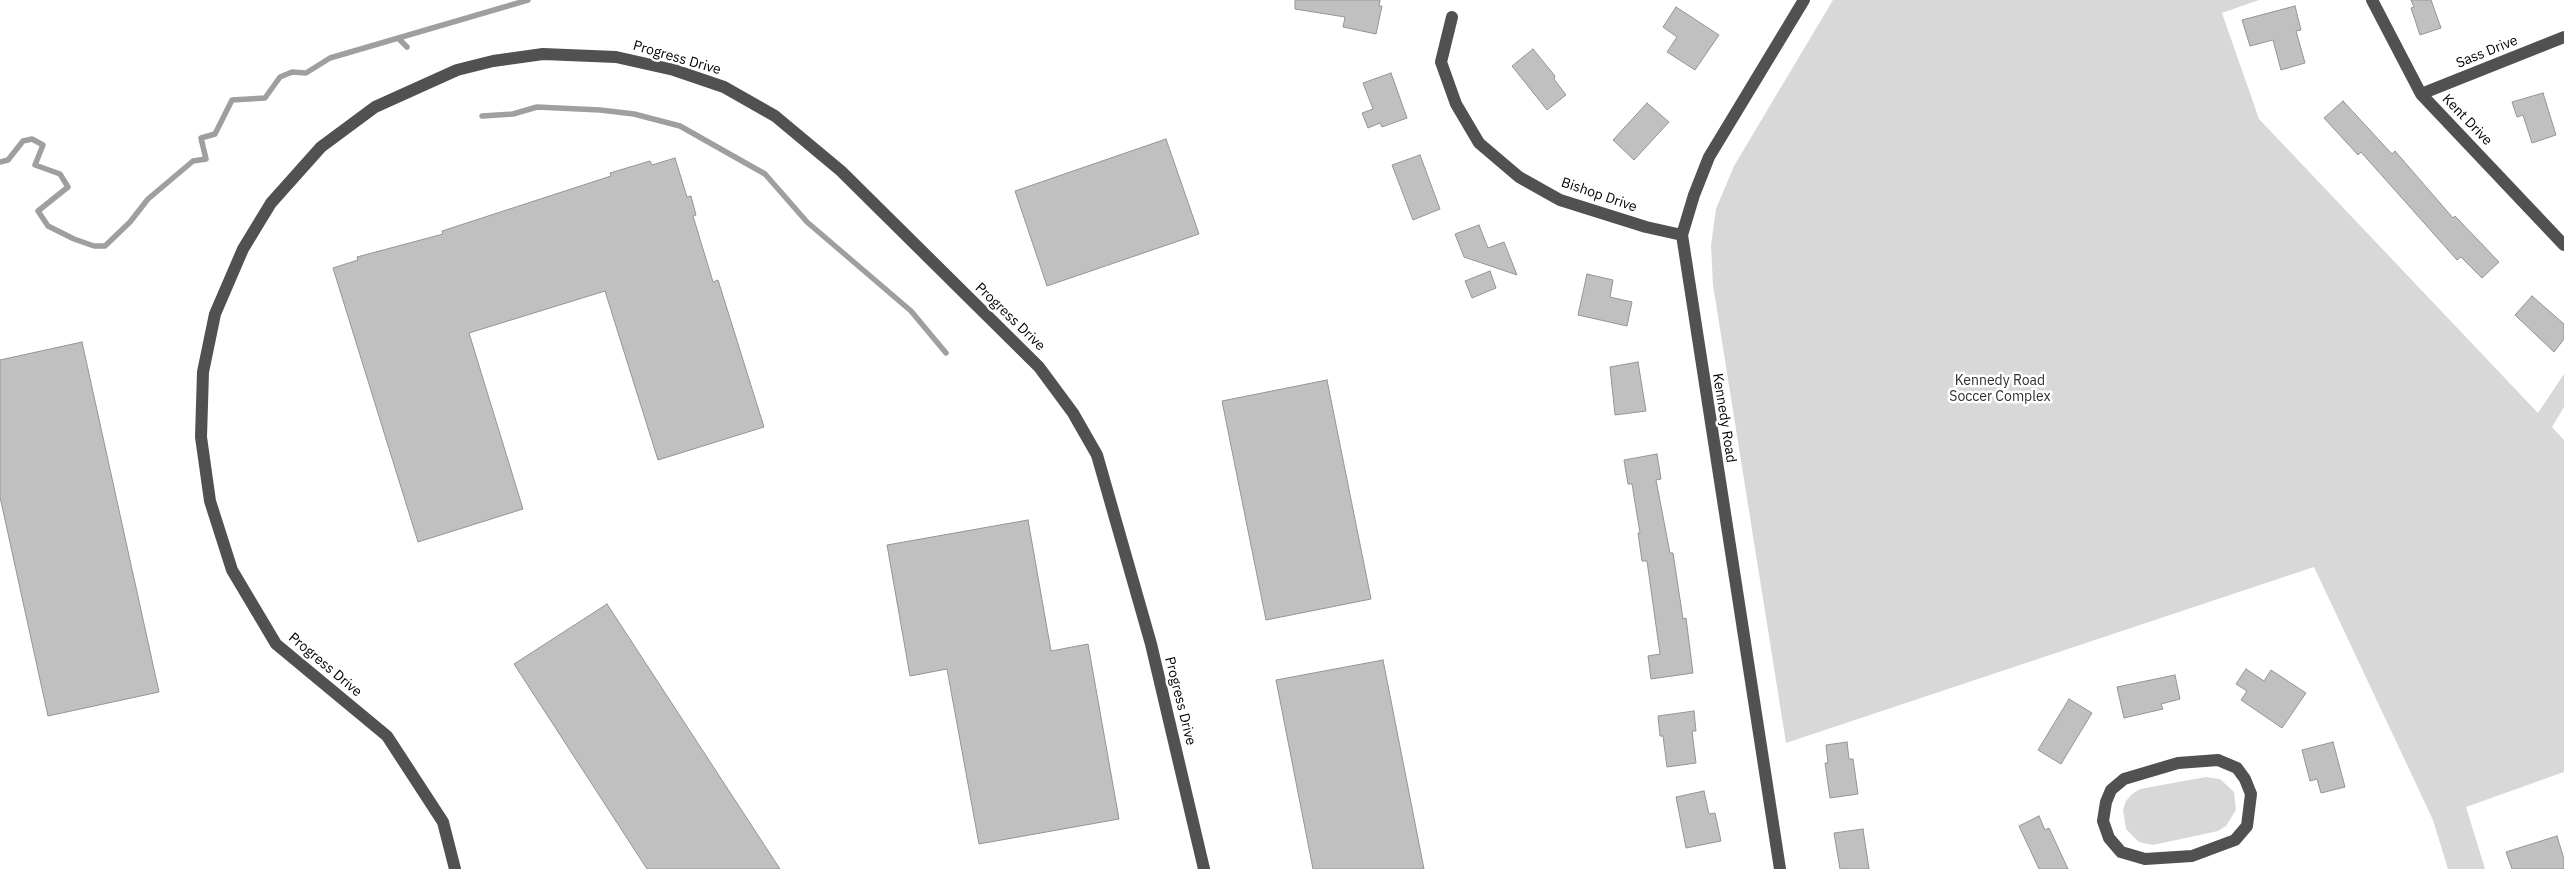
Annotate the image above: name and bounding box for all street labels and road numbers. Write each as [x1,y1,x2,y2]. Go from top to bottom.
street label: Sass Drive [2454,32,2520,72]
street label: Progress Drive [631,37,723,79]
street label: Kent Drive [2438,91,2496,149]
street label: Bishop Drive [1559,174,1639,216]
street label: Progress Drive [972,279,1048,355]
street label: Kennedy Road [1709,372,1739,464]
street label: Progress Drive [285,629,365,701]
street label: Progress Drive [1161,655,1199,747]

